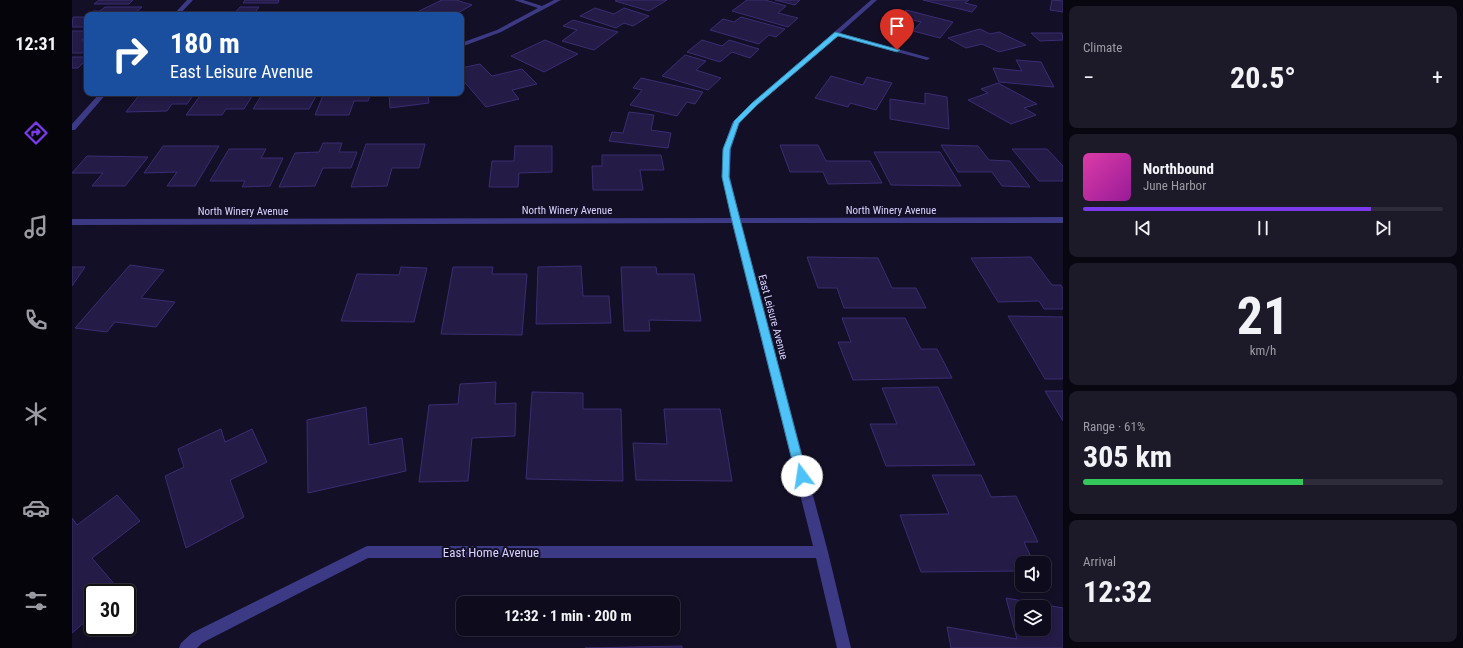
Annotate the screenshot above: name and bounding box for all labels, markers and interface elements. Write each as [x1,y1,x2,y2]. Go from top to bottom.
pin [880,9,914,50]
icon: arrive [886,15,908,37]
text: 180 m [170,27,240,60]
icon: right [104,28,156,80]
text: 12:31 [15,33,57,54]
text: Climate [1083,40,1122,55]
text: 20.5° [1230,60,1296,95]
text: East Leisure Avenue [170,61,313,82]
text: − [1083,65,1094,90]
text: + [1432,65,1443,90]
icon: directions [22,119,50,147]
text: Northbound [1143,160,1214,178]
text: June Harbor [1143,178,1206,193]
street label: North Winery Avenue [522,204,612,217]
street label: North Winery Avenue [846,204,936,217]
street label: North Winery Avenue [198,205,288,218]
icon: music [22,213,50,241]
icon: previous [1132,217,1154,239]
icon: pause [1252,217,1274,239]
icon: next [1372,217,1394,239]
street label: East Leisure Avenue [755,273,791,361]
text: 21 [1237,286,1289,347]
icon: phone [22,306,50,334]
text: km/h [1250,343,1276,358]
icon: climate [22,400,50,428]
text: Range · 61% [1083,419,1145,434]
text: 305 km [1083,439,1172,474]
position arrow [781,455,823,497]
icon: car [22,494,50,522]
street label: East Home Avenue [443,545,539,560]
text: Arrival [1083,554,1116,569]
map controls [1015,556,1051,636]
button: sound [1015,556,1051,592]
text: 12:32 [1083,574,1152,609]
speed limit sign: 30 [84,584,136,636]
icon: filters [22,587,50,615]
button: layers [1015,600,1051,636]
text: 12:32 · 1 min · 200 m [504,607,632,625]

